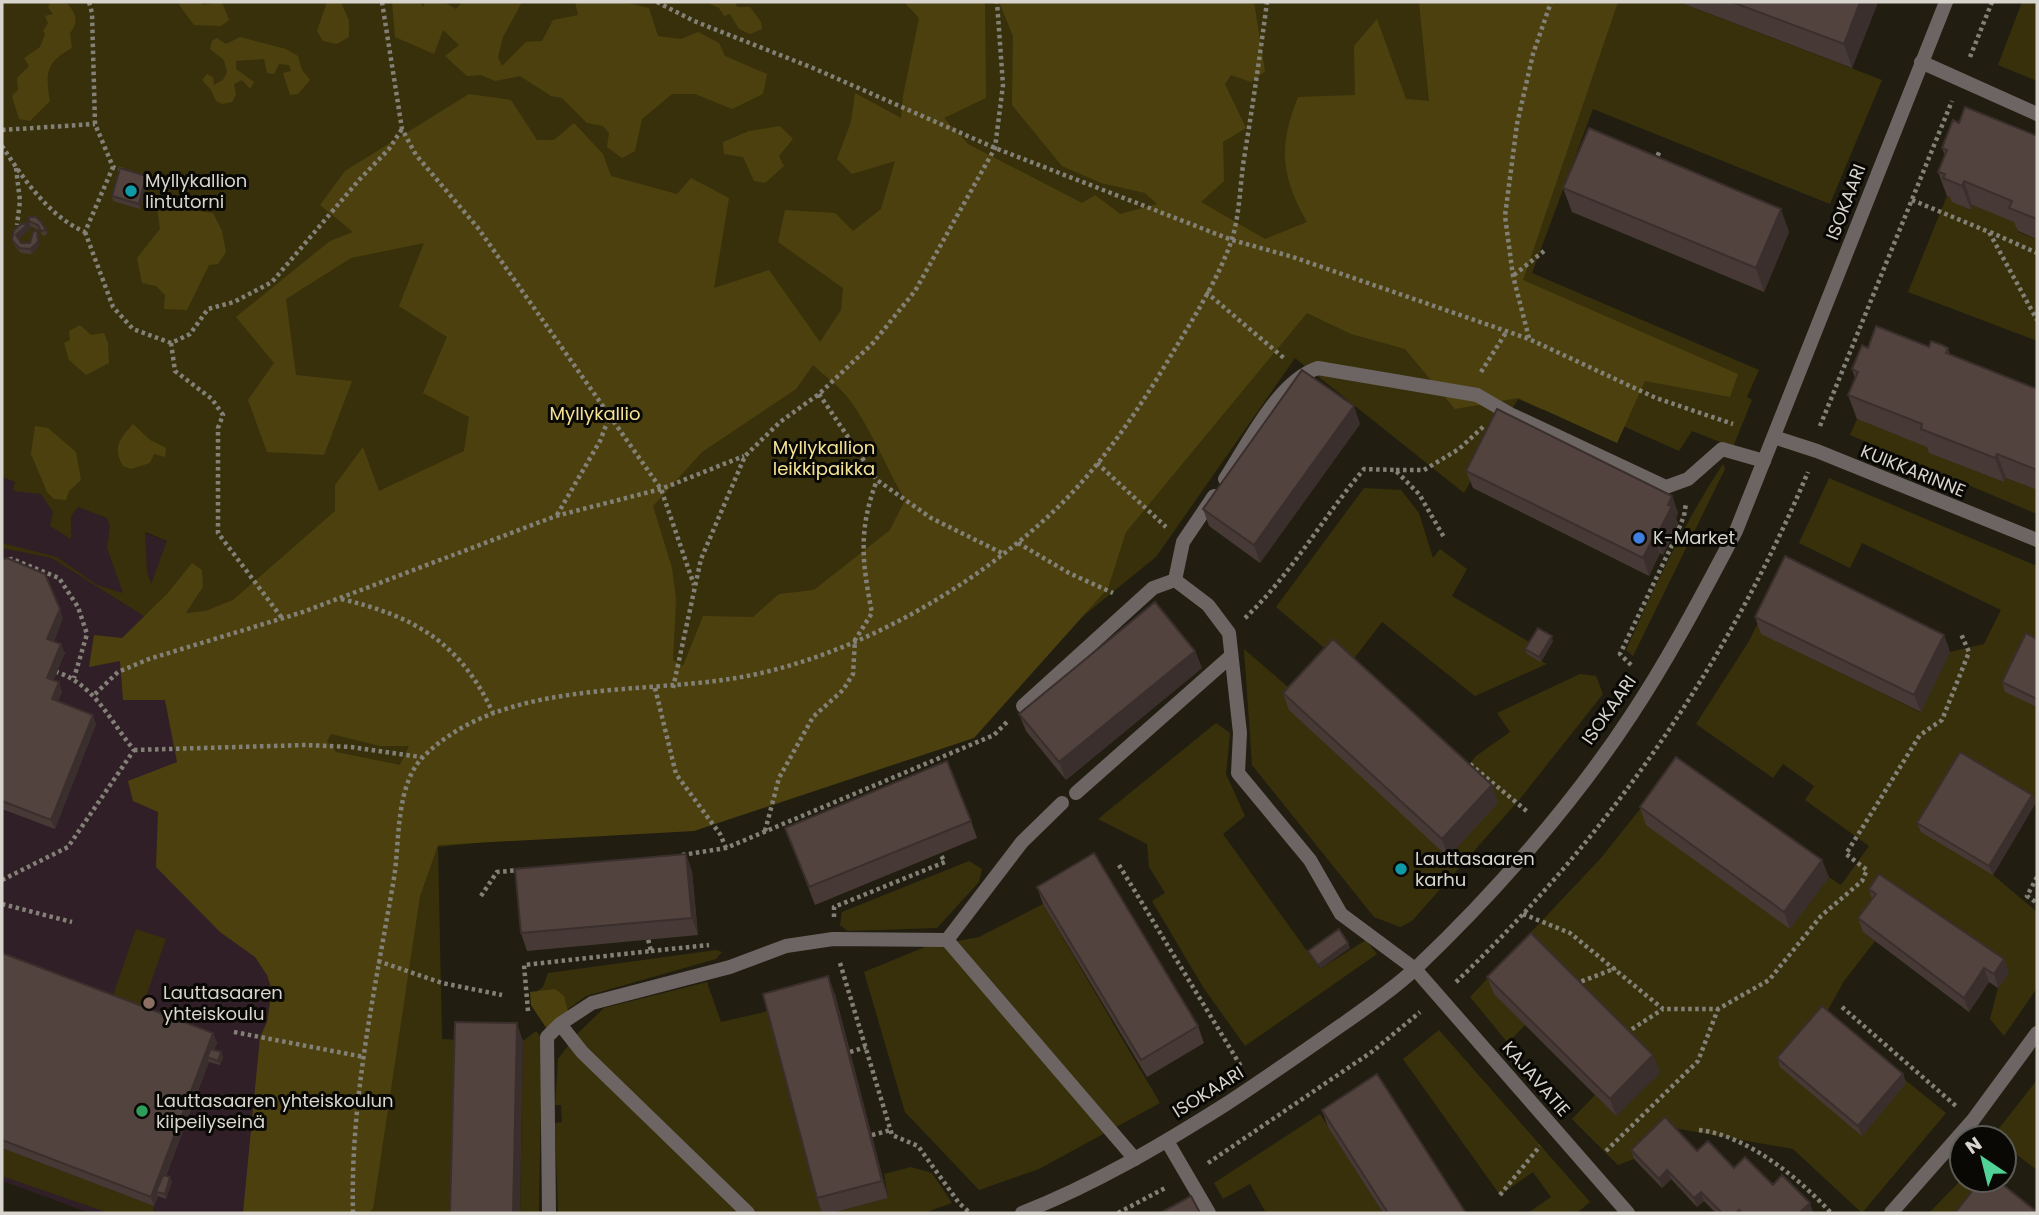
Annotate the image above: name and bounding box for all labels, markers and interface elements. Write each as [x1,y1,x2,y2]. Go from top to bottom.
street label: ISOKAARI [1820,160,1871,243]
place label: Myllykallion lintutorni [145,168,247,214]
marker: Myllykallion lintutorni [123,183,139,199]
park label: Myllykallio [550,401,640,426]
park label: Myllykallion leikkipaikka [773,435,875,481]
street label: KUIKKARINNE [1857,438,1969,503]
place label: K-Market [1653,525,1735,550]
marker: K-Market [1631,530,1647,546]
street label: ISOKAARI [1576,670,1642,749]
place label: Lauttasaaren karhu [1415,846,1535,892]
marker: Lauttasaaren karhu [1393,861,1409,877]
place label: Lauttasaaren yhteiskoulu [163,980,283,1026]
marker: Lauttasaaren yhteiskoulu [141,995,157,1011]
street label: KAJAVATIE [1497,1036,1576,1122]
street label: ISOKAARI [1167,1060,1248,1123]
place label: Lauttasaaren yhteiskoulun kiipeilyseinä [156,1088,394,1134]
marker: Lauttasaaren yhteiskoulun kiipeilyseinä [134,1103,150,1119]
north arrow [1948,1124,2018,1194]
text: N [1960,1130,1987,1161]

